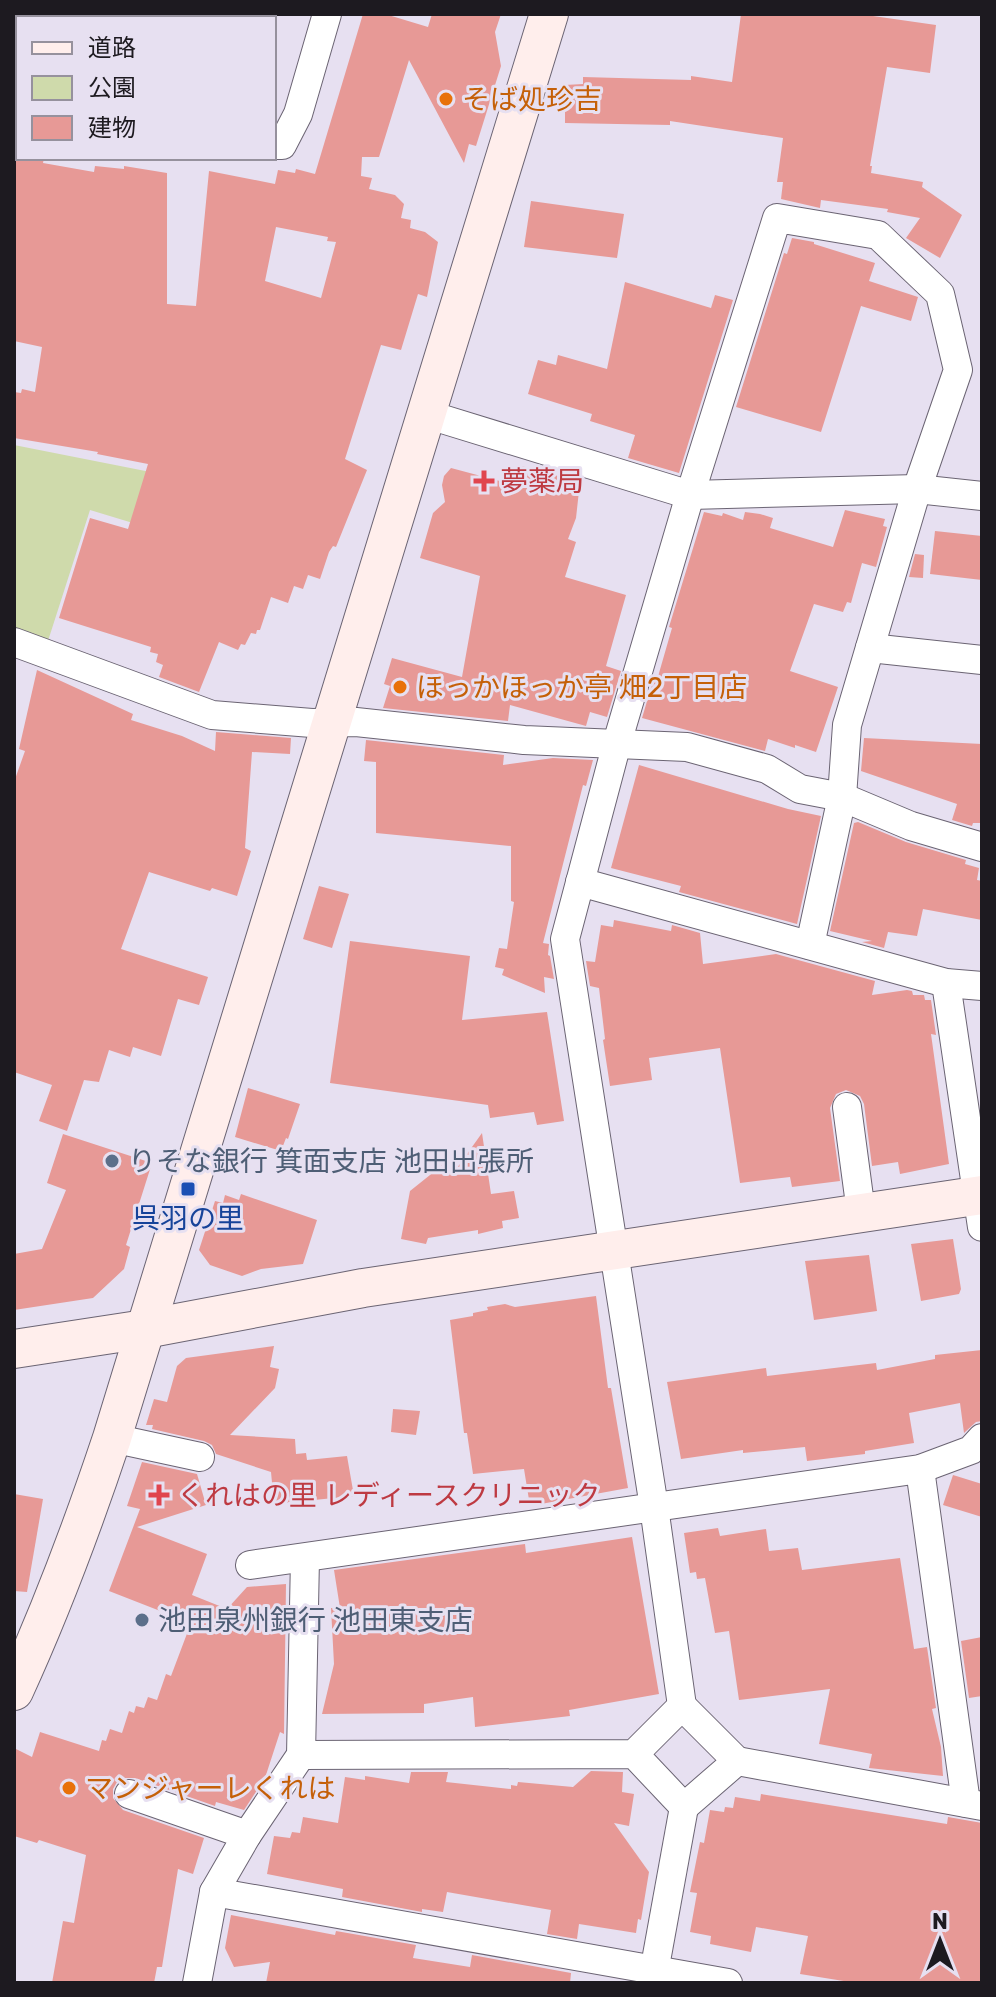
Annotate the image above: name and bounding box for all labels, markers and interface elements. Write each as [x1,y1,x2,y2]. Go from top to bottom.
legend [16,16,276,160]
text: 道路 [88,34,136,62]
text: 公園 [88,74,136,102]
place label: そば処珍吉 [462,83,602,116]
marker: そば処珍吉 [437,90,455,108]
text: 建物 [88,114,136,142]
place label: 夢薬局 [500,465,584,498]
marker: 夢薬局 [475,472,493,490]
place label: ほっかほっか亭 畑2丁目店 [416,671,747,704]
marker: ほっかほっか亭 畑2丁目店 [391,678,409,696]
place label: りそな銀行 箕面支店 池田出張所 [128,1145,534,1178]
marker: りそな銀行 箕面支店 池田出張所 [103,1152,121,1170]
marker: 呉羽の里 [179,1180,197,1198]
place label: 呉羽の里 [132,1202,244,1235]
place label: くれはの里 レディースクリニック [177,1479,601,1512]
marker: くれはの里 レディースクリニック [148,1484,170,1506]
place label: 池田泉州銀行 池田東支店 [158,1604,473,1637]
marker: 池田泉州銀行 池田東支店 [133,1611,151,1629]
place label: マンジャーレくれは [85,1772,336,1805]
marker: マンジャーレくれは [60,1779,78,1797]
north arrow [900,1901,980,1981]
text: N [932,1908,948,1935]

